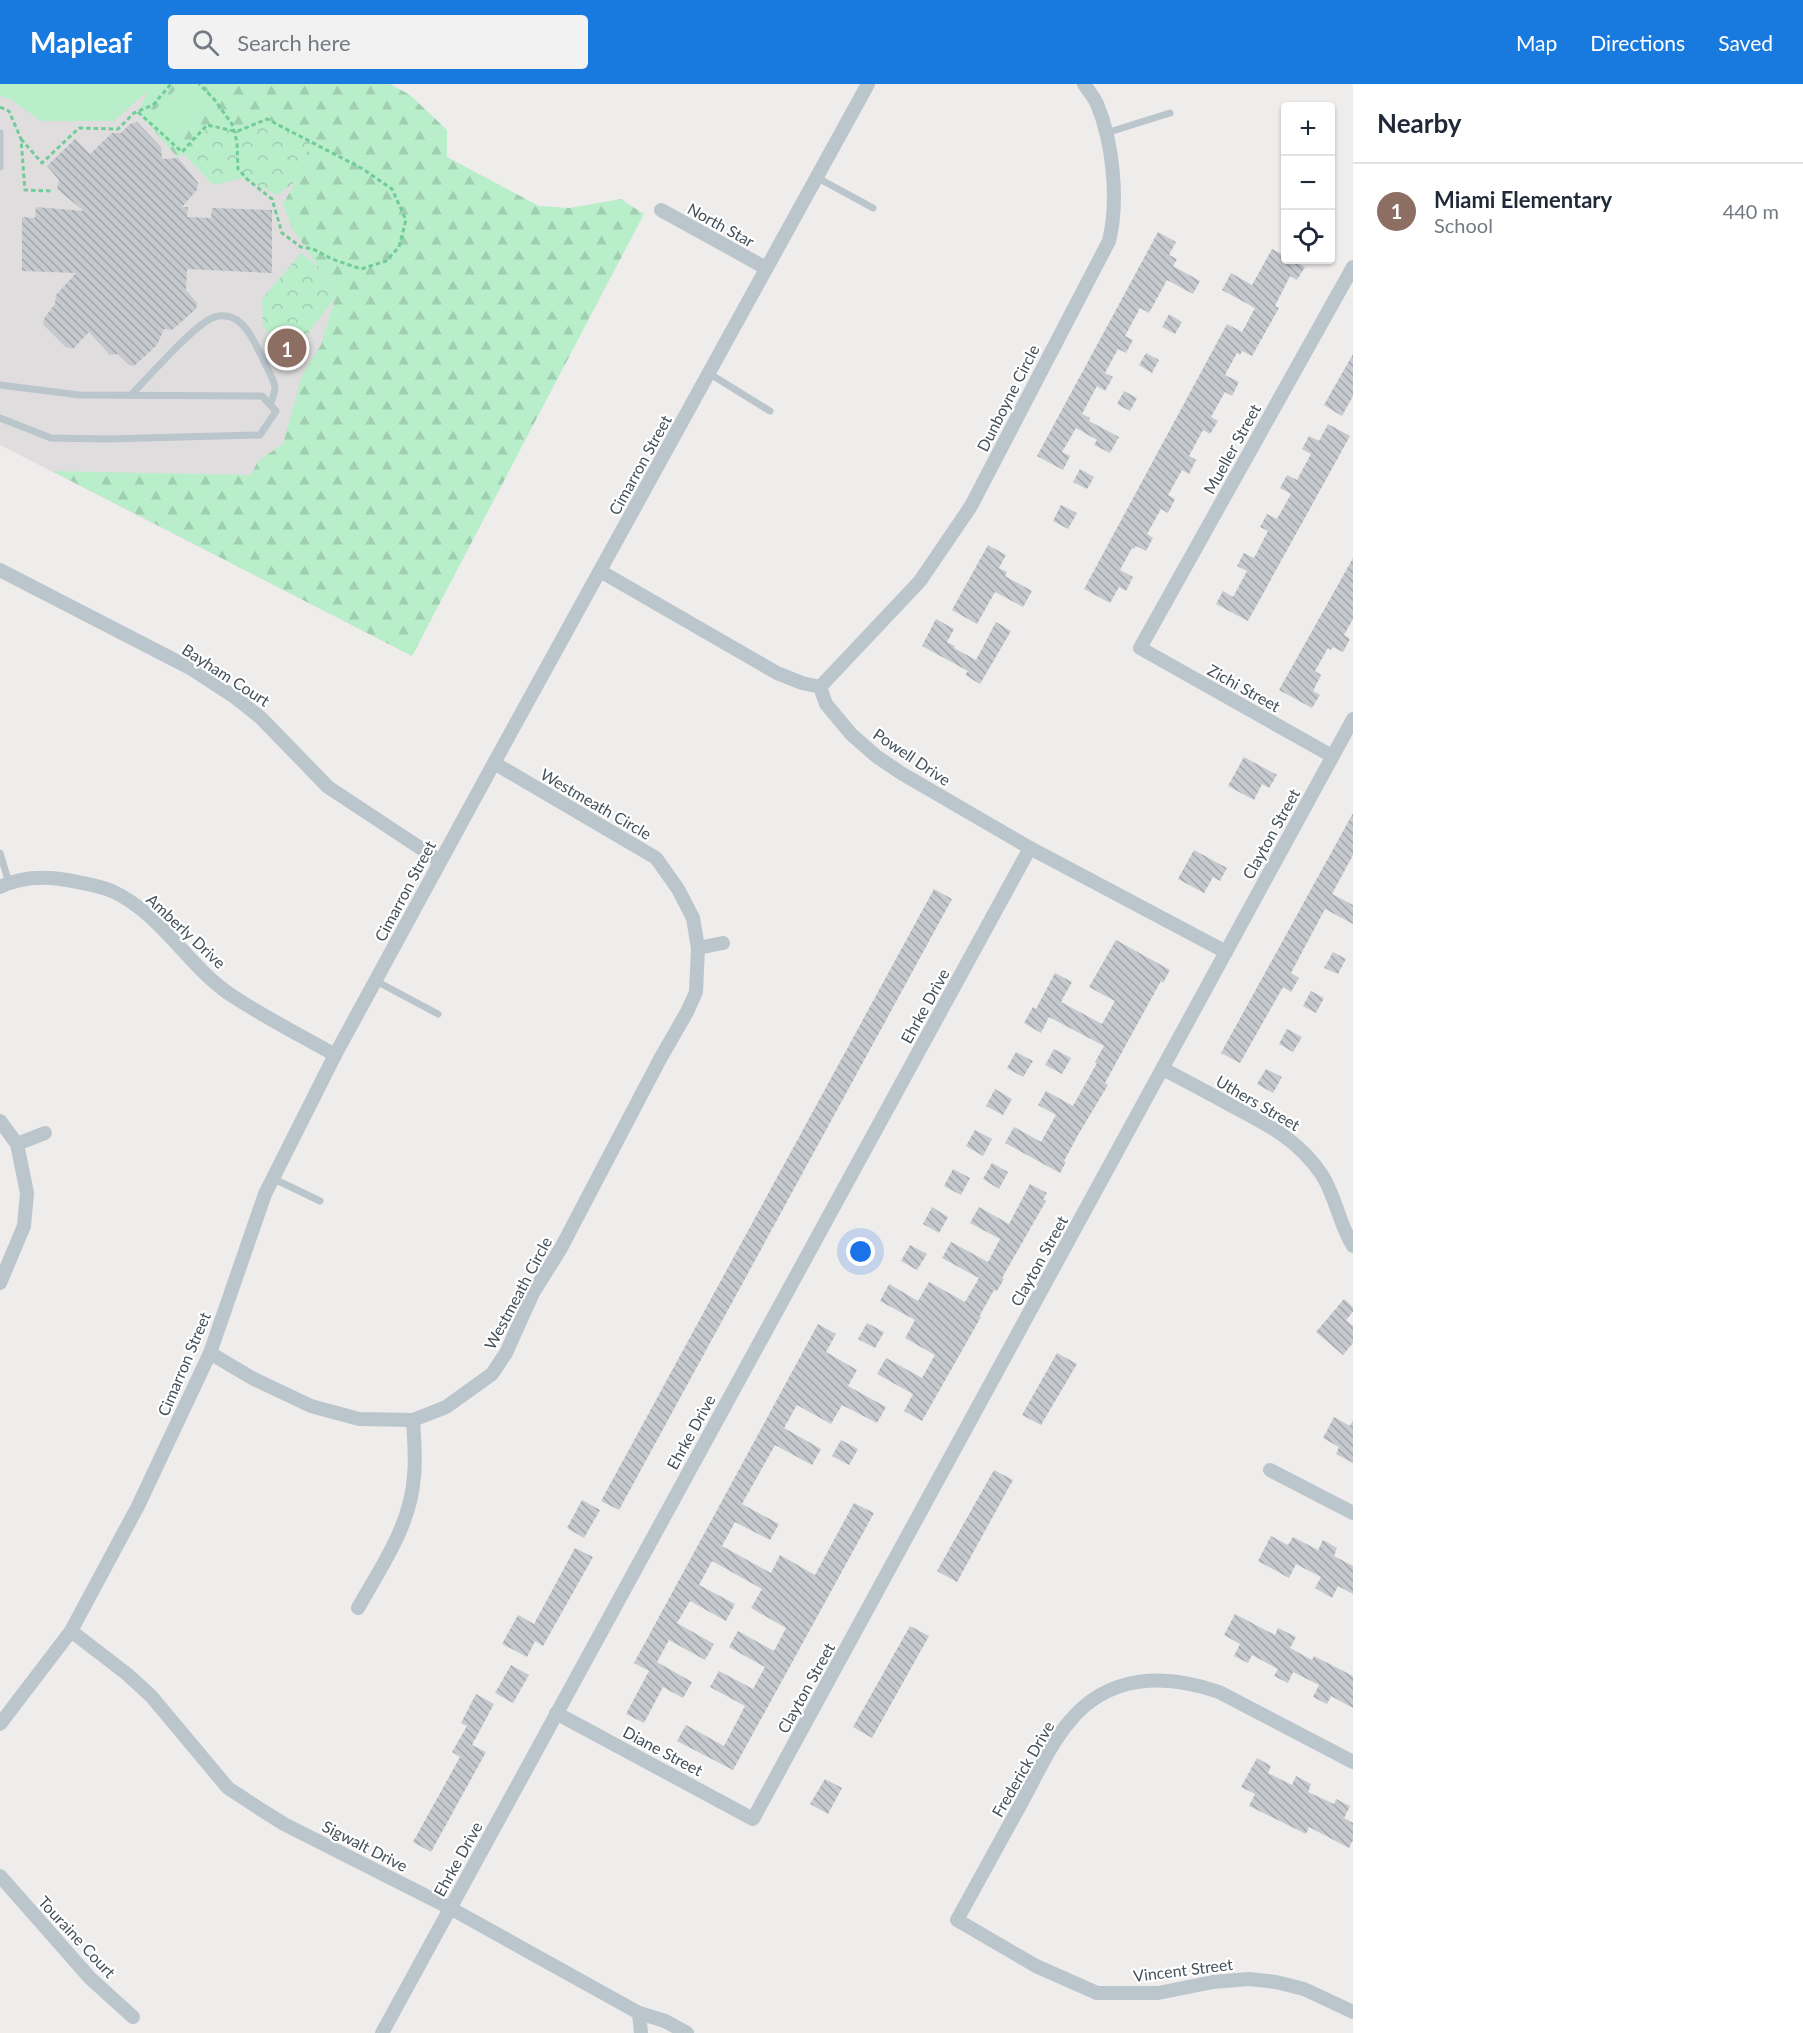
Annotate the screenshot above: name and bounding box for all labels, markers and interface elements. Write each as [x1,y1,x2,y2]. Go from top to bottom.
search box [168,15,588,69]
text: Mapleaf [30,25,132,59]
icon: search [189,26,222,59]
text: Search here [237,29,351,56]
text: Map [1516,30,1557,55]
text: Directions [1590,30,1685,55]
text: Saved [1718,30,1773,55]
map controls [1281,102,1335,264]
button: + [1281,102,1335,156]
text: Nearby [1377,107,1462,139]
button: − [1281,156,1335,210]
text: Miami Elementary [1434,186,1612,213]
street label: North Star [685,198,758,251]
text: 1 [1391,199,1402,223]
text: 440 m [1723,199,1779,223]
button: locate [1281,210,1335,264]
text: School [1434,213,1493,237]
pin: 1 [268,326,306,370]
street label: Dunboyne Circle [972,341,1043,454]
street label: Mueller Street [1199,400,1264,497]
street label: Cimarron Street [604,411,675,518]
street label: Bayham Court [179,639,274,710]
street label: Zichi Street [1205,660,1284,715]
street label: Powell Drive [870,724,954,789]
street label: Westmeath Circle [537,764,655,843]
street label: Clayton Street [1238,785,1303,882]
street label: Cimarron Street [370,837,439,944]
street label: Amberly Drive [143,889,230,972]
street label: Ehrke Drive [896,965,953,1046]
street label: Uthers Street [1213,1071,1304,1134]
street label: Clayton Street [1006,1212,1071,1309]
street label: Westmeath Circle [480,1233,555,1352]
your location [846,1237,875,1266]
street label: Cimarron Street [153,1309,214,1419]
street label: Ehrke Drive [662,1391,719,1472]
street label: Clayton Street [773,1639,838,1736]
street label: Frederick Drive [987,1717,1058,1820]
street label: Diane Street [620,1722,707,1780]
street label: Sigwalt Drive [320,1816,411,1875]
street label: Ehrke Drive [429,1818,486,1899]
street label: Touraine Court [35,1892,120,1982]
street label: Vincent Street [1132,1954,1234,1985]

